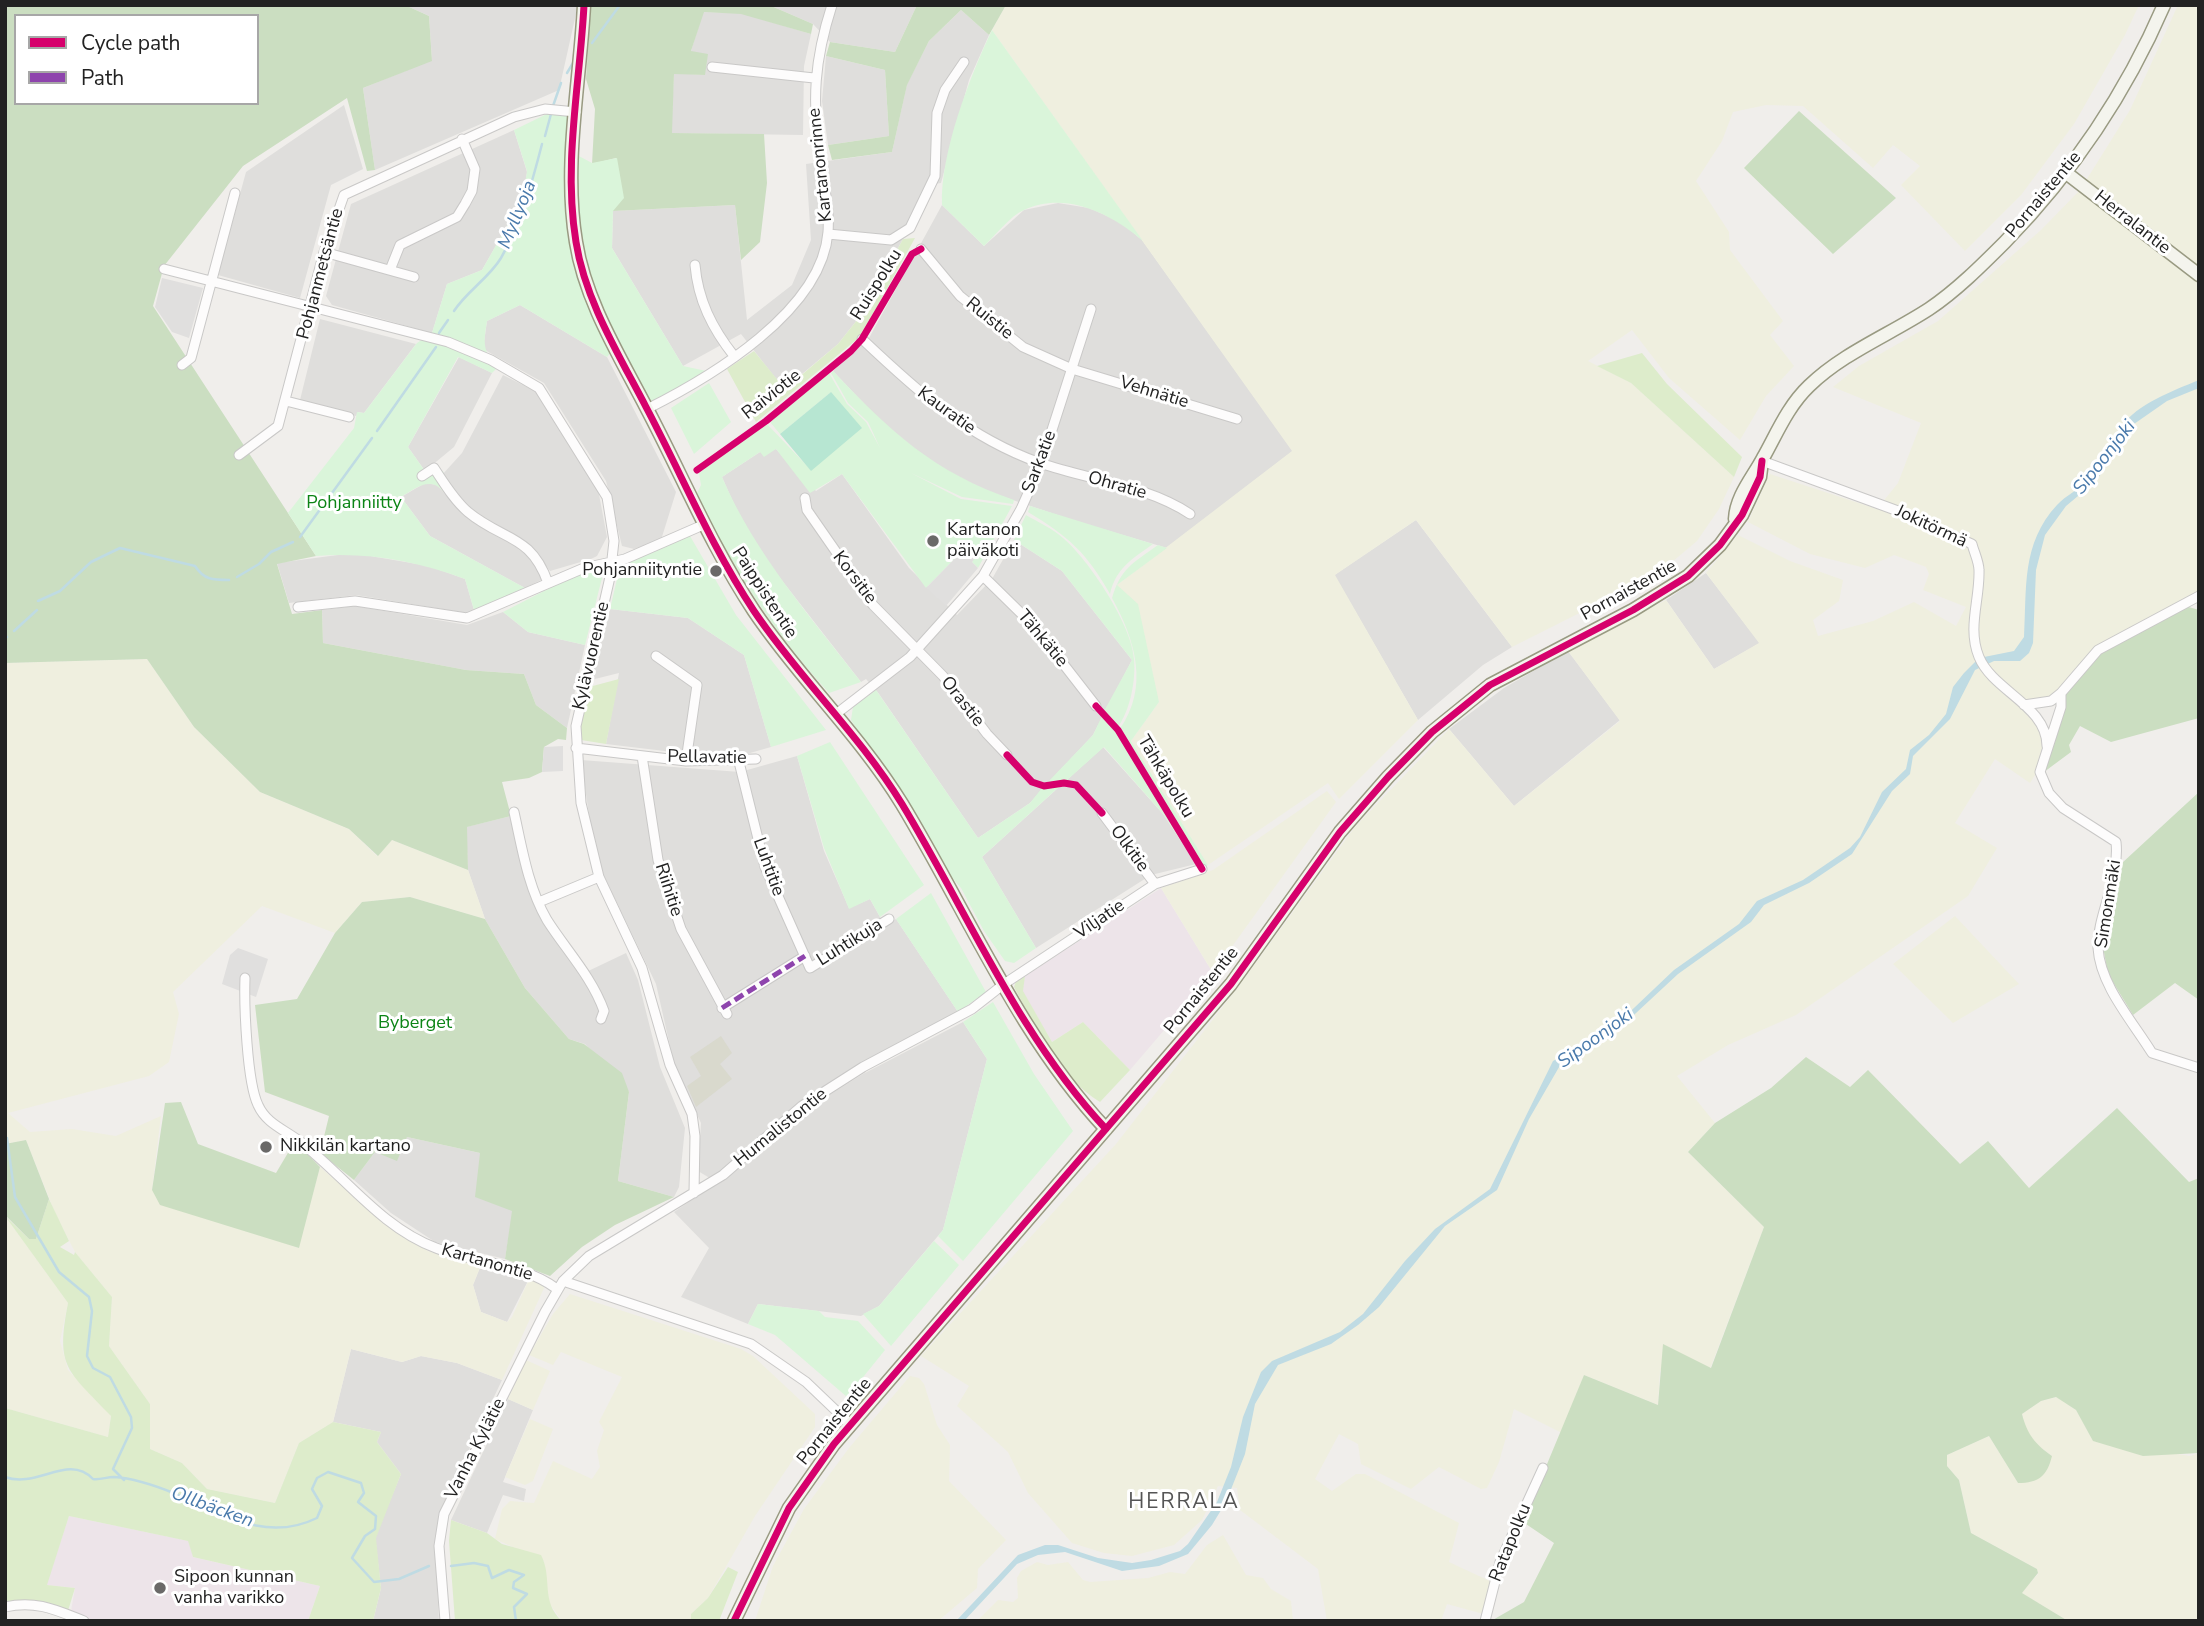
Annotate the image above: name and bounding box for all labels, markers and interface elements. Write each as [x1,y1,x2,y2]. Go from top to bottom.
legend [14,14,259,105]
text: Cycle path [81,29,180,57]
text: Path [81,64,124,92]
street label: Kartanonrinne [804,107,838,223]
street label: Pornaistentie [2002,147,2086,243]
water label: Myllyoja [494,177,542,253]
street label: Herralantie [2090,187,2174,259]
street label: Pohjanmetsäntie [293,206,349,342]
street label: Ruispolku [847,245,907,325]
street label: Ruistie [961,293,1017,345]
street label: Raiviotie [738,365,806,425]
street label: Vehnätie [1117,372,1191,414]
street label: Kauratie [913,383,979,439]
water label: Sipoonjoki [2069,416,2141,500]
street label: Sarkatie [1018,428,1062,496]
street label: Ohratie [1085,467,1149,505]
park label: Pohjanniitty [306,493,402,515]
street label: Jokitörmä [1892,501,1970,553]
place label: Kartanon päiväkoti [947,520,1021,562]
marker: Kartanon päiväkoti [925,533,941,549]
street label: Paippistentie [726,543,802,643]
street label: Korsitie [827,547,881,609]
street label: Pornaistentie [1577,556,1681,626]
place label: Pohjanniityntie [582,560,702,582]
marker: Pohjanniityntie [708,563,724,579]
street label: Kylävuorentie [569,600,615,712]
street label: Tähkätie [1012,606,1072,672]
street label: Orastie [936,672,988,732]
street label: Tähkäpolku [1132,732,1198,822]
street label: Pellavatie [667,747,747,769]
street label: Olkitie [1105,821,1153,877]
street label: Luhtitie [748,835,788,899]
street label: Simonmäki [2091,858,2127,950]
street label: Riihitie [649,861,687,919]
street label: Viljatie [1071,895,1129,945]
street label: Luhtikuja [813,914,887,972]
street label: Pornaistentie [1160,943,1244,1039]
water label: Sipoonjoki [1554,1004,1638,1074]
park label: Byberget [378,1013,452,1035]
street label: Humalistontie [730,1084,832,1172]
place label: Nikkilän kartano [280,1136,411,1158]
marker: Nikkilän kartano [258,1139,274,1155]
street label: Kartanontie [439,1240,535,1286]
street label: Pornaistentie [793,1374,877,1470]
street label: Vanha Kylätie [441,1395,511,1503]
water label: Ollbäcken [168,1483,256,1533]
district label: HERRALA [1129,1490,1239,1516]
street label: Ratapolku [1486,1501,1536,1585]
place label: Sipoon kunnan vanha varikko [174,1567,294,1610]
marker: Sipoon kunnan vanha varikko [152,1580,168,1596]

